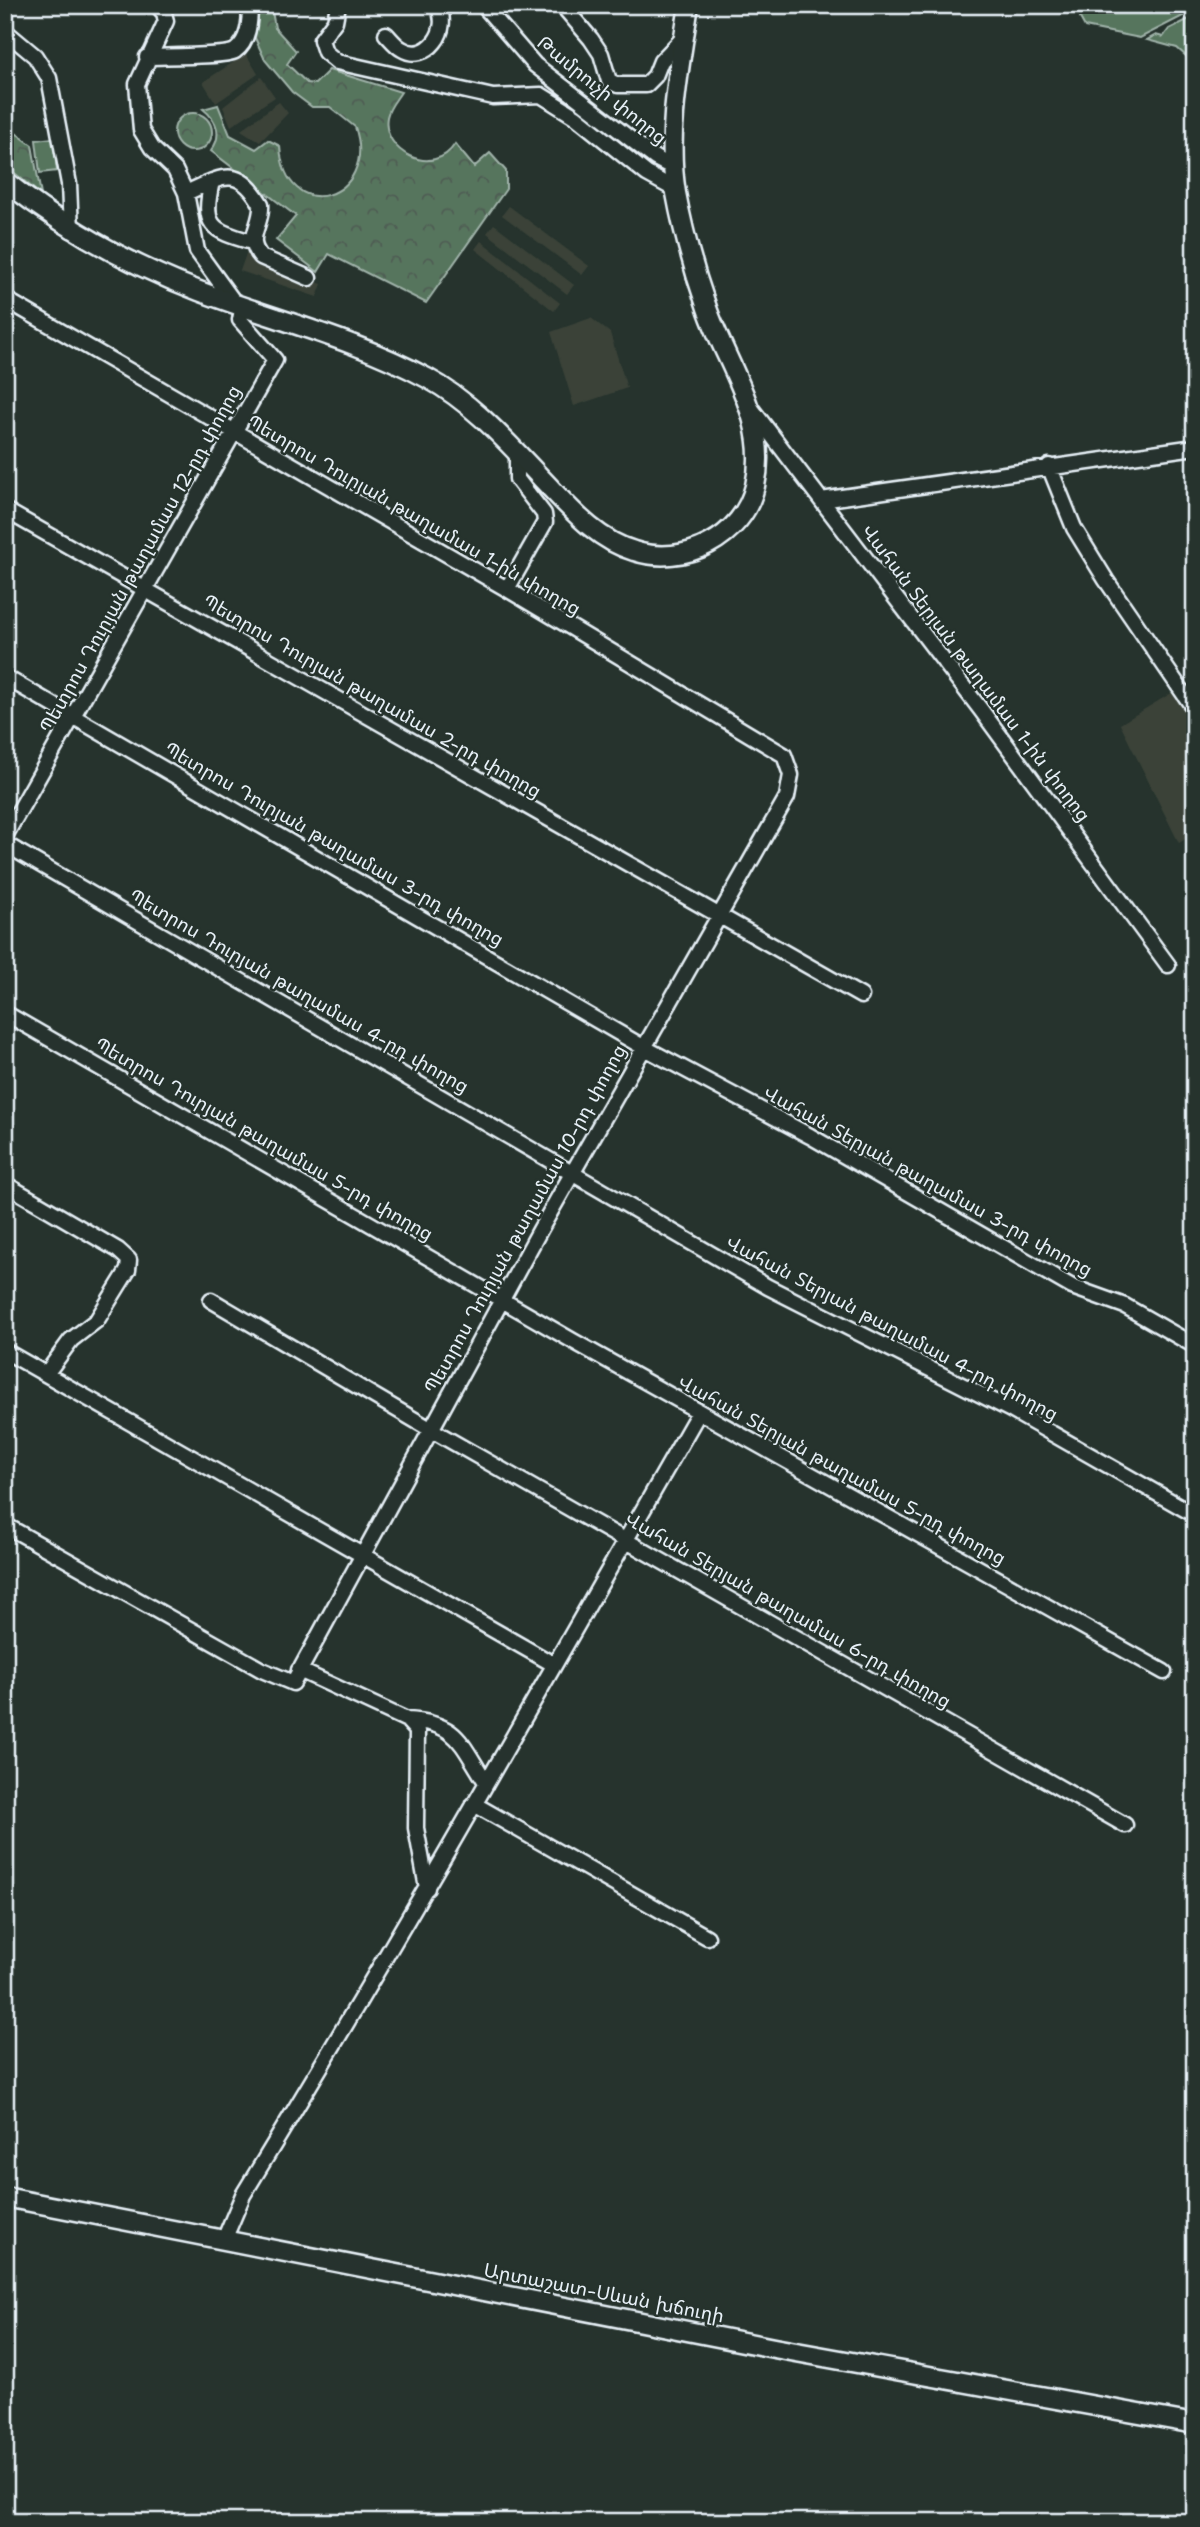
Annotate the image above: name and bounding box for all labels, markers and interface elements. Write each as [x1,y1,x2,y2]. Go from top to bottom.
street label: Թամրուչի փողոց [532,30,672,150]
street label: Պետրոս Դուրյան թաղամաս 12-րդ փողոց [34,381,246,737]
street label: Պետրոս Դուրյան թաղամաս 1-ին փողոց [243,409,585,621]
street label: Վահան Տերյան թաղամաս 1-ին փողոց [856,519,1096,827]
street label: Պետրոս Դուրյան թաղամաս 2-րդ փողոց [198,588,546,804]
street label: Պետրոս Դուրյան թաղամաս 3-րդ փողոց [160,736,508,952]
street label: Պետրոս Դուրյան թաղամաս 4-րդ փողոց [125,883,473,1099]
street label: Պետրոս Դուրյան թաղամաս 5-րդ փողոց [90,1032,438,1246]
street label: Պետրոս Դուրյան թաղամաս 10-րդ փողոց [418,1040,632,1398]
street label: Վահան Տերյան թաղամաս 3-րդ փողոց [759,1080,1097,1282]
street label: Վահան Տերյան թաղամաս 4-րդ փողոց [722,1229,1062,1427]
street label: Վահան Տերյան թաղամաս 5-րդ փողոց [674,1369,1010,1571]
street label: Վահան Տերյան թաղամաս 6-րդ փողոց [620,1506,956,1714]
street label: Արտաշատ-Սևան խճուղի [482,2257,726,2329]

